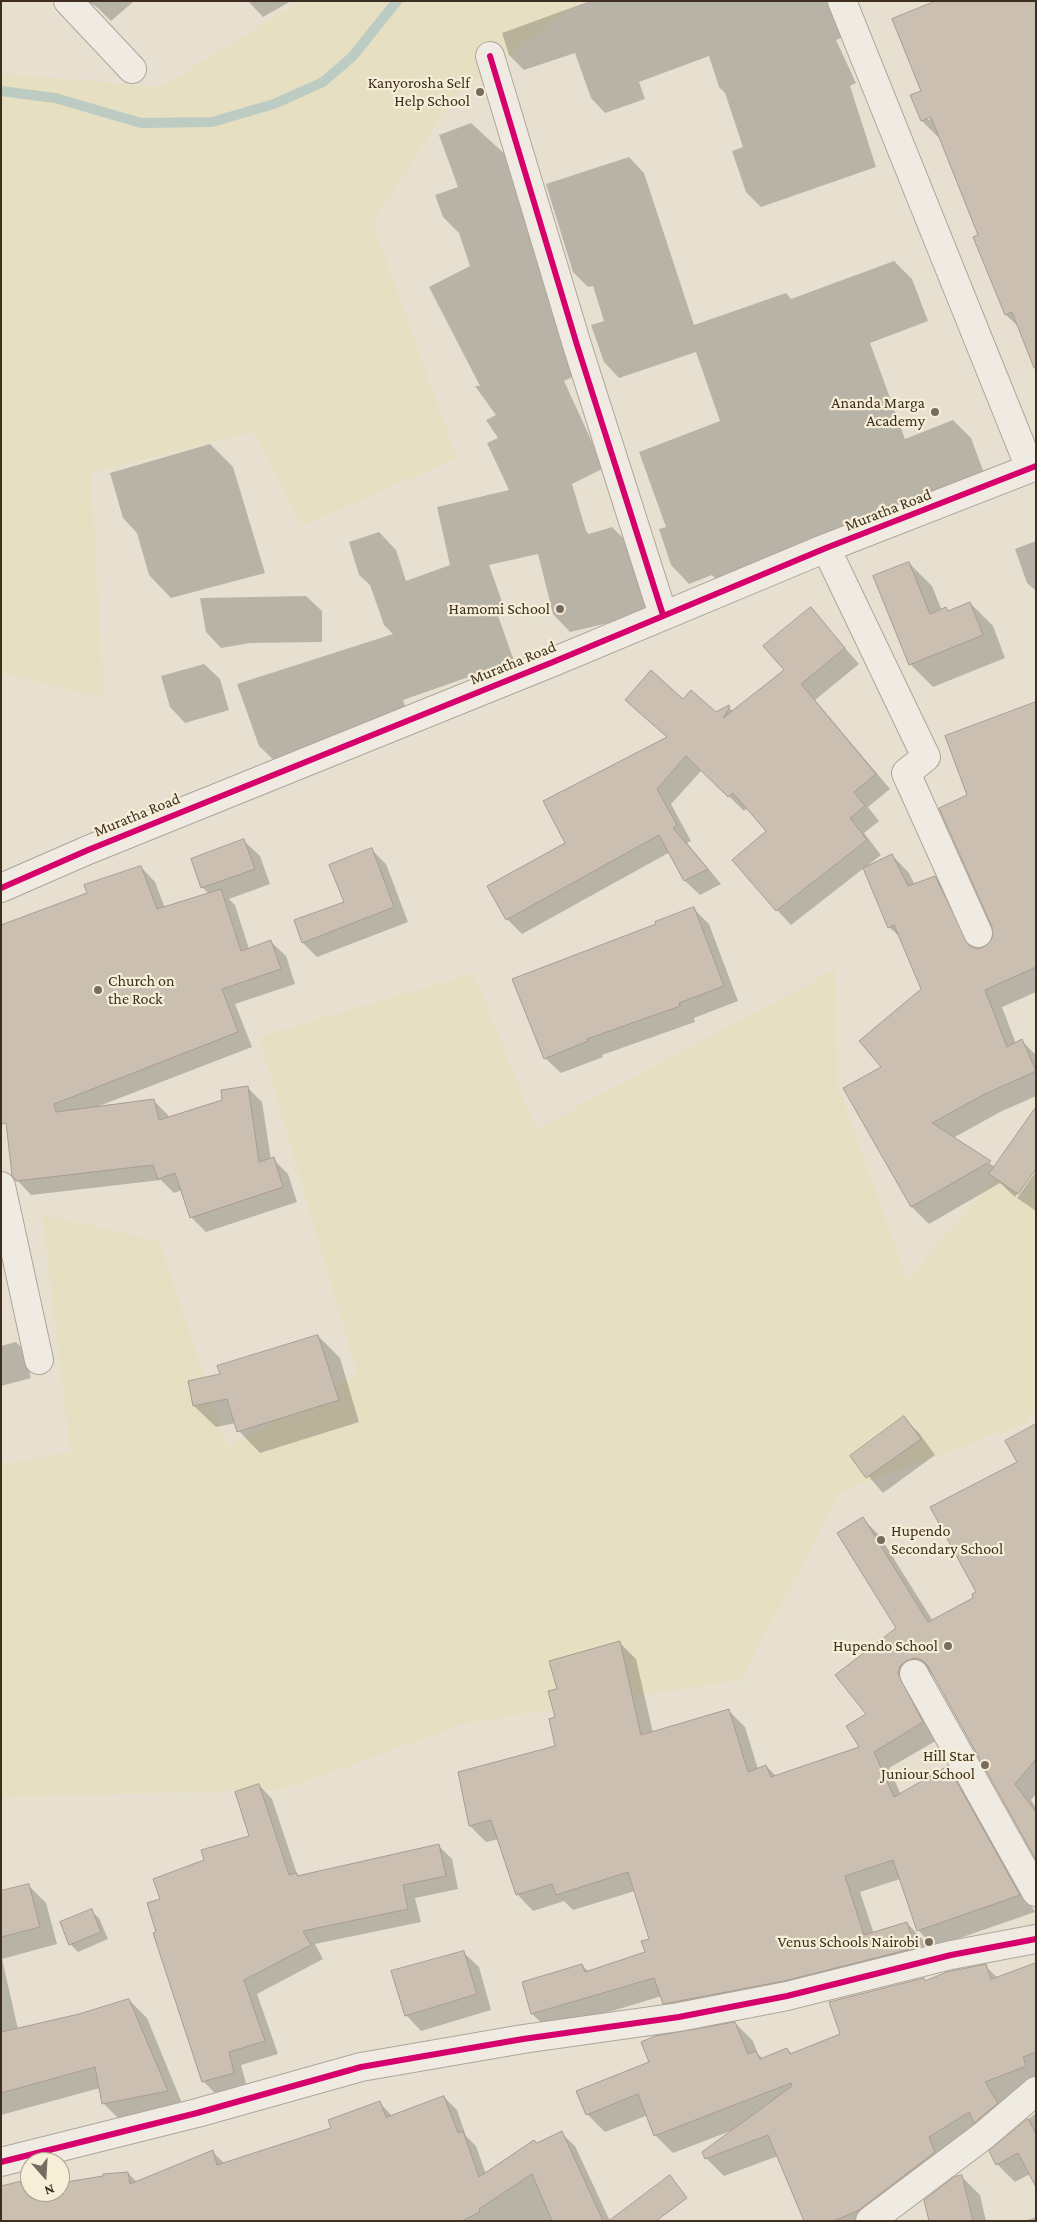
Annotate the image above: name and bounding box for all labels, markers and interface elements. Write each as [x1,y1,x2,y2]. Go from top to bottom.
place label: Kanyorosha Self Help School [368,73,470,111]
marker: Kanyorosha Self Help School [474,86,486,98]
place label: Ananda Marga Academy [831,393,925,431]
marker: Ananda Marga Academy [929,406,941,418]
street label: Muratha Road [842,485,934,535]
place label: Hamomi School [449,599,550,619]
marker: Hamomi School [554,603,566,615]
street label: Muratha Road [467,637,559,689]
street label: Muratha Road [91,789,183,841]
place label: Church on the Rock [108,971,175,1009]
marker: Church on the Rock [92,984,104,996]
place label: Hupendo Secondary School [891,1521,1003,1559]
marker: Hupendo Secondary School [875,1534,887,1546]
place label: Hupendo School [833,1636,938,1656]
marker: Hupendo School [942,1640,954,1652]
place label: Hill Star Juniour School [881,1746,975,1784]
marker: Hill Star Juniour School [979,1759,991,1771]
place label: Venus Schools Nairobi [777,1932,919,1952]
marker: Venus Schools Nairobi [923,1936,935,1948]
north arrow [20,2152,70,2202]
text: N [42,2181,57,2199]

